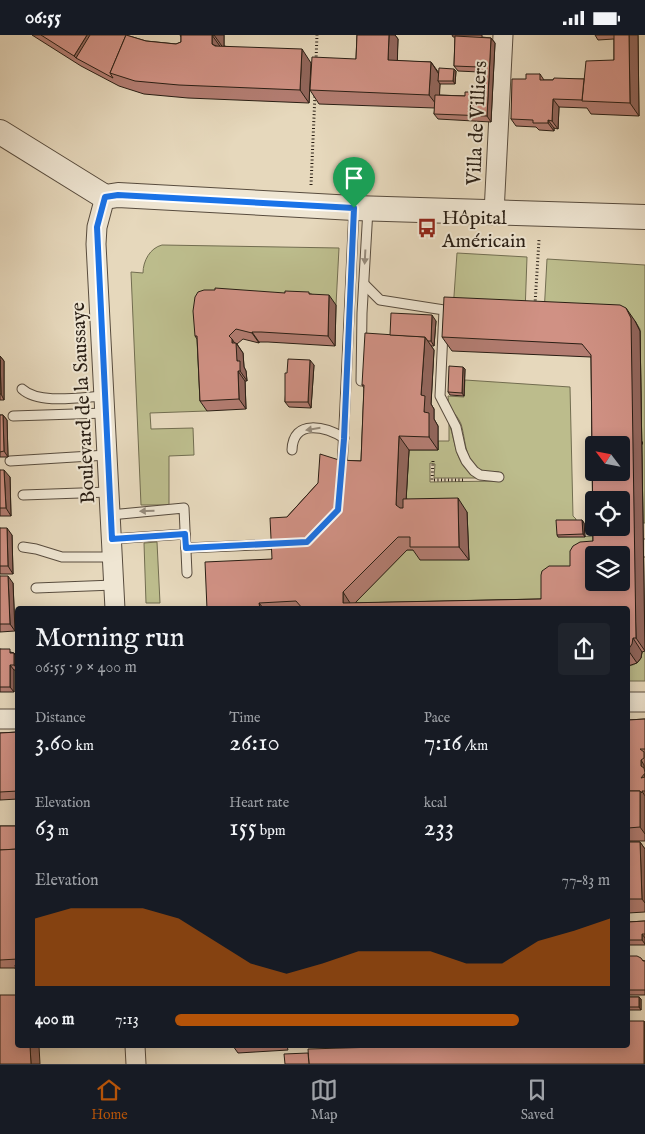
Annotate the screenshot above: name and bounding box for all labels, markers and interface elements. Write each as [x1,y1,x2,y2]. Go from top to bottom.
text: 06:55 [25,6,61,30]
street label: Villa de Villiers [462,60,493,187]
pin [333,157,375,208]
icon: arrive [340,164,368,192]
place label: Hôpital Américain [441,206,526,254]
bus stop icon: Hôpital Américain [416,217,438,239]
one-way arrow [361,249,369,265]
street label: Boulevard de la Saussaye [66,301,101,504]
one-way arrow [304,425,320,433]
north arrow [585,436,630,481]
map controls [585,436,630,591]
button: locate [585,491,630,536]
one-way arrow [139,507,155,515]
button: layers [585,546,630,591]
text: Morning run [35,621,185,656]
button: share [558,623,610,675]
text: 06:55 · 9 × 400 m [35,658,137,678]
text: Distance [35,709,86,727]
text: Time [229,709,260,727]
text: Pace [424,709,450,727]
text: 3.60 [35,727,73,759]
text: 26:10 [229,727,280,759]
text: 7:16 [424,727,462,759]
text: km [73,737,94,755]
text: /km [462,737,488,755]
text: Elevation [35,794,91,812]
text: Heart rate [229,794,289,812]
text: kcal [424,794,447,812]
text: 63 [35,812,55,844]
text: 155 [229,812,257,844]
text: 233 [424,812,454,844]
text: m [55,822,69,840]
text: bpm [257,822,286,840]
text: Elevation [35,871,98,891]
text: 77–83 m [562,871,610,891]
text: 400 m [35,1010,74,1030]
text: 7:13 [115,1010,139,1030]
tab: Home [91,1076,128,1124]
tab: Map [310,1076,338,1124]
tab: Saved [521,1076,554,1124]

